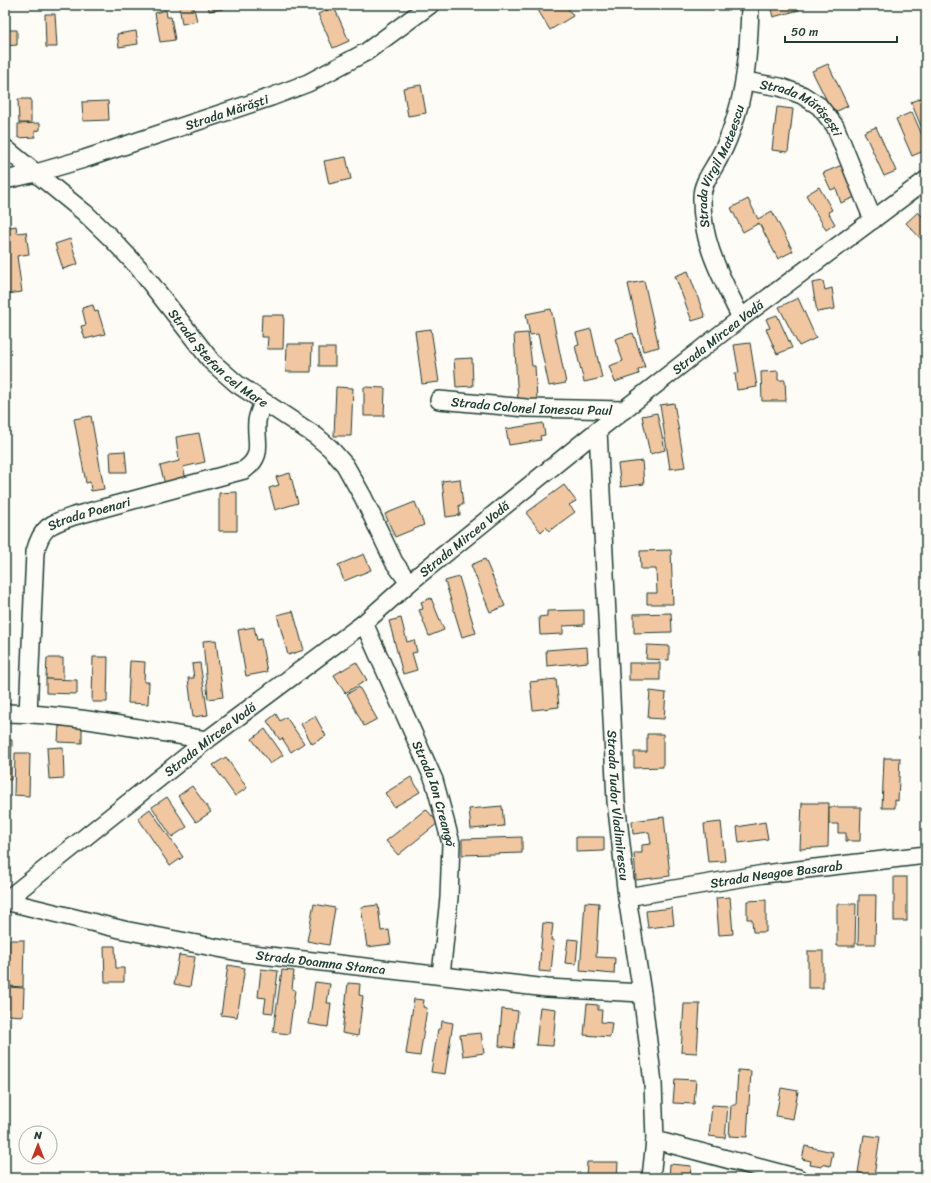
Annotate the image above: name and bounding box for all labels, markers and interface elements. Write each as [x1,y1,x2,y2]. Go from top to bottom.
scale bar [785,18,897,44]
text: 50 m [791,21,818,43]
street label: Strada Mărășești [758,73,849,140]
street label: Strada Mărăști [182,87,272,137]
street label: Strada Virgil Mateescu [691,102,751,230]
street label: Strada Mircea Vodă [667,294,769,380]
street label: Strada Ștefan cel Mare [162,304,273,414]
street label: Strada Colonel Ionescu Paul [450,390,613,422]
street label: Strada Poenari [43,490,134,537]
street label: Strada Mircea Vodă [414,495,515,583]
street label: Strada Mircea Vodă [159,696,261,782]
street label: Strada Tudor Vladimirescu [601,729,636,882]
street label: Strada Ion Creangă [406,737,462,847]
street label: Strada Neagoe Basarab [708,854,844,895]
street label: Strada Doamna Stanca [255,943,387,981]
north arrow [18,1125,58,1165]
text: N [33,1126,42,1145]

